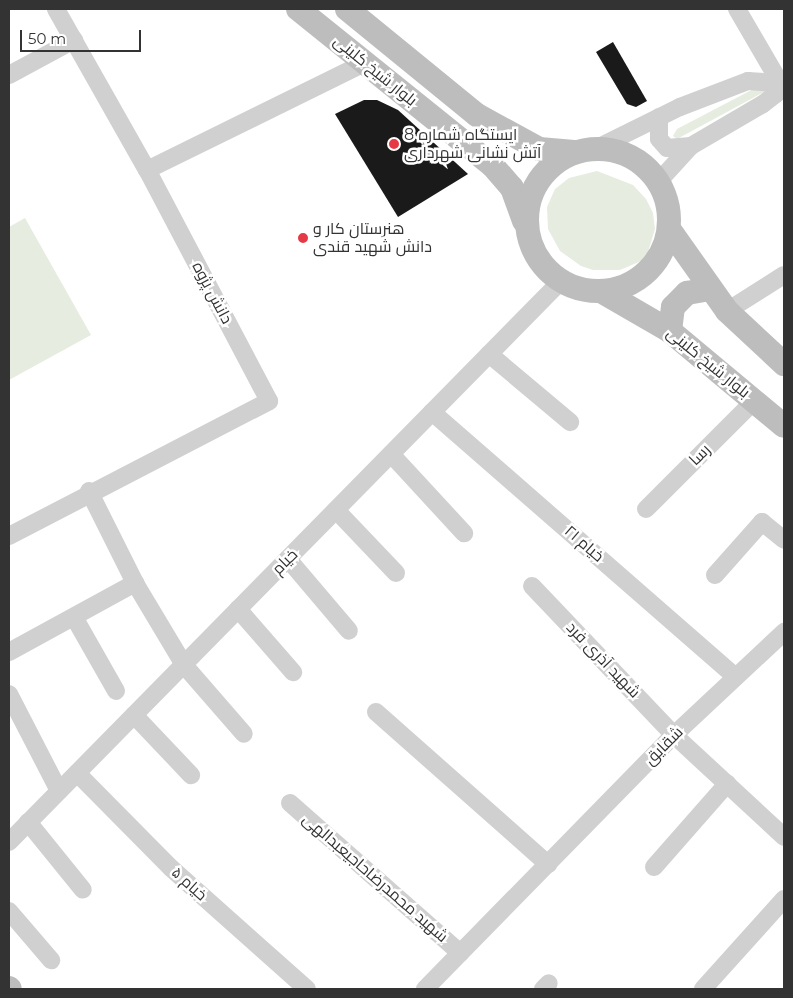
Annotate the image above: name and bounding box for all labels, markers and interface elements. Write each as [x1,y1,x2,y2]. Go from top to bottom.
scale bar [22,20,144,52]
text: 50 m [28,29,66,48]
street label: بلوار شیخ کلینی [329,32,421,110]
place label: ایستگاه شماره 8 آتش نشانی شهرداری [404,125,541,163]
marker: ایستگاه شماره 8 آتش نشانی شهرداری [388,138,400,150]
place label: هنرستان کار و دانش شهید قندی [313,219,432,257]
marker: هنرستان کار و دانش شهید قندی [297,232,309,244]
street label: دانش پژوه [188,259,236,327]
street label: بلوار شیخ کلینی [662,324,754,402]
street label: رسا [685,440,715,470]
street label: خیام ۲۱ [560,522,608,566]
street label: خیام [268,545,302,579]
street label: شهید آذری فرد [562,618,644,702]
street label: شقایق [641,723,687,769]
street label: شهید محمدرضاحاجیعبدالهی [298,810,452,946]
street label: خیام ۵ [167,863,211,905]

